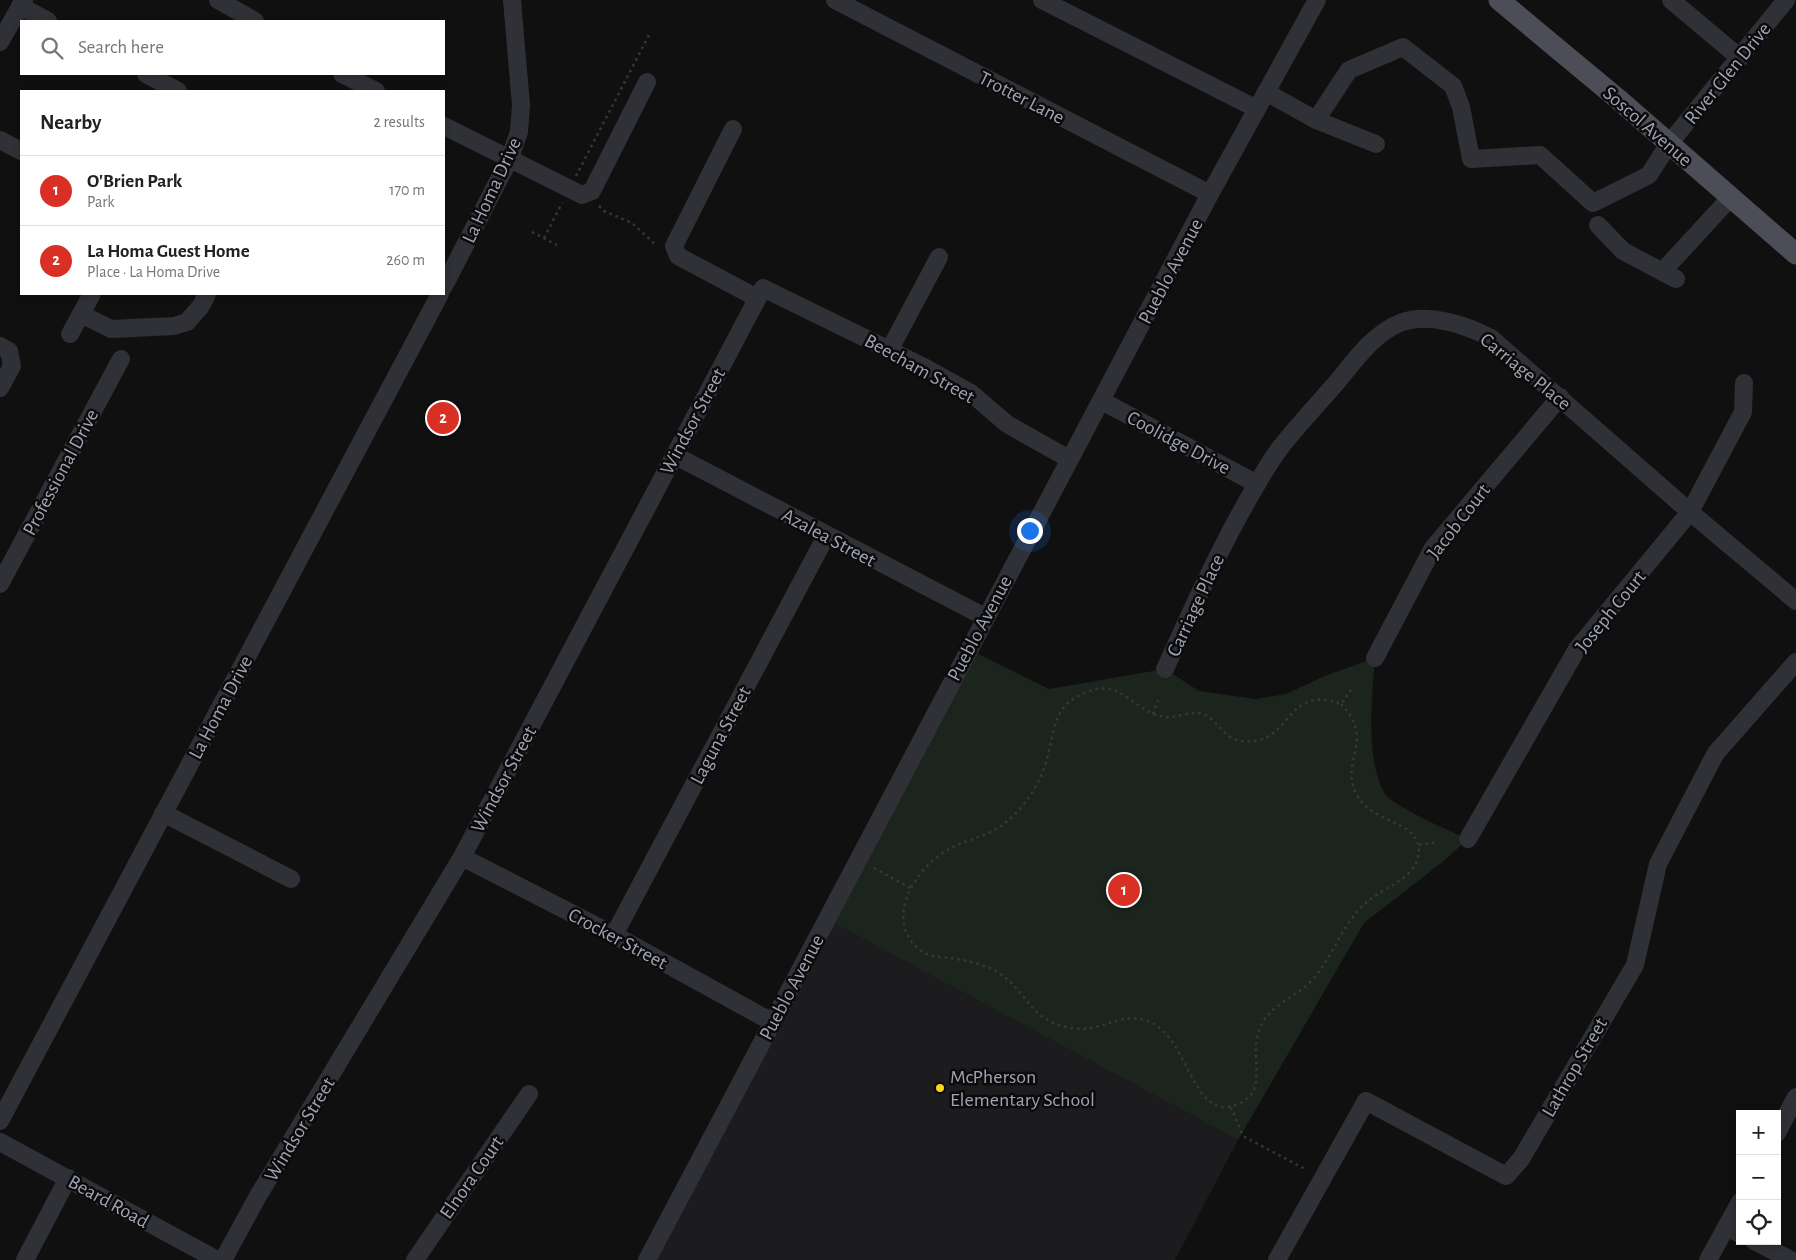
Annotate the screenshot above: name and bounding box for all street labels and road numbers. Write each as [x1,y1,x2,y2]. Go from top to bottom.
street label: River Glen Drive [1681,19,1775,128]
street label: Trotter Lane [976,68,1068,128]
street label: Soscol Avenue [1599,83,1696,170]
street label: La Homa Drive [459,135,525,246]
street label: Pueblo Avenue [1135,215,1207,327]
street label: Carriage Place [1476,329,1574,414]
street label: Beecham Street [861,330,978,408]
street label: Windsor Street [657,364,730,478]
street label: Professional Drive [19,406,102,539]
street label: Coolidge Drive [1124,407,1233,478]
street label: Jacob Court [1424,480,1494,563]
street label: Azalea Street [778,505,879,571]
street label: Carriage Place [1164,551,1228,660]
street label: Joseph Court [1572,566,1650,656]
street label: Pueblo Avenue [944,572,1016,684]
street label: La Homa Drive [185,652,256,762]
street label: Laguna Street [687,683,755,788]
street label: Windsor Street [468,722,541,836]
street label: Crocker Street [565,905,671,974]
street label: Pueblo Avenue [756,931,828,1043]
street label: Lathrop Street [1538,1014,1612,1121]
street label: Windsor Street [261,1074,339,1185]
street label: Elnora Court [436,1132,508,1223]
street label: Beard Road [65,1172,152,1232]

